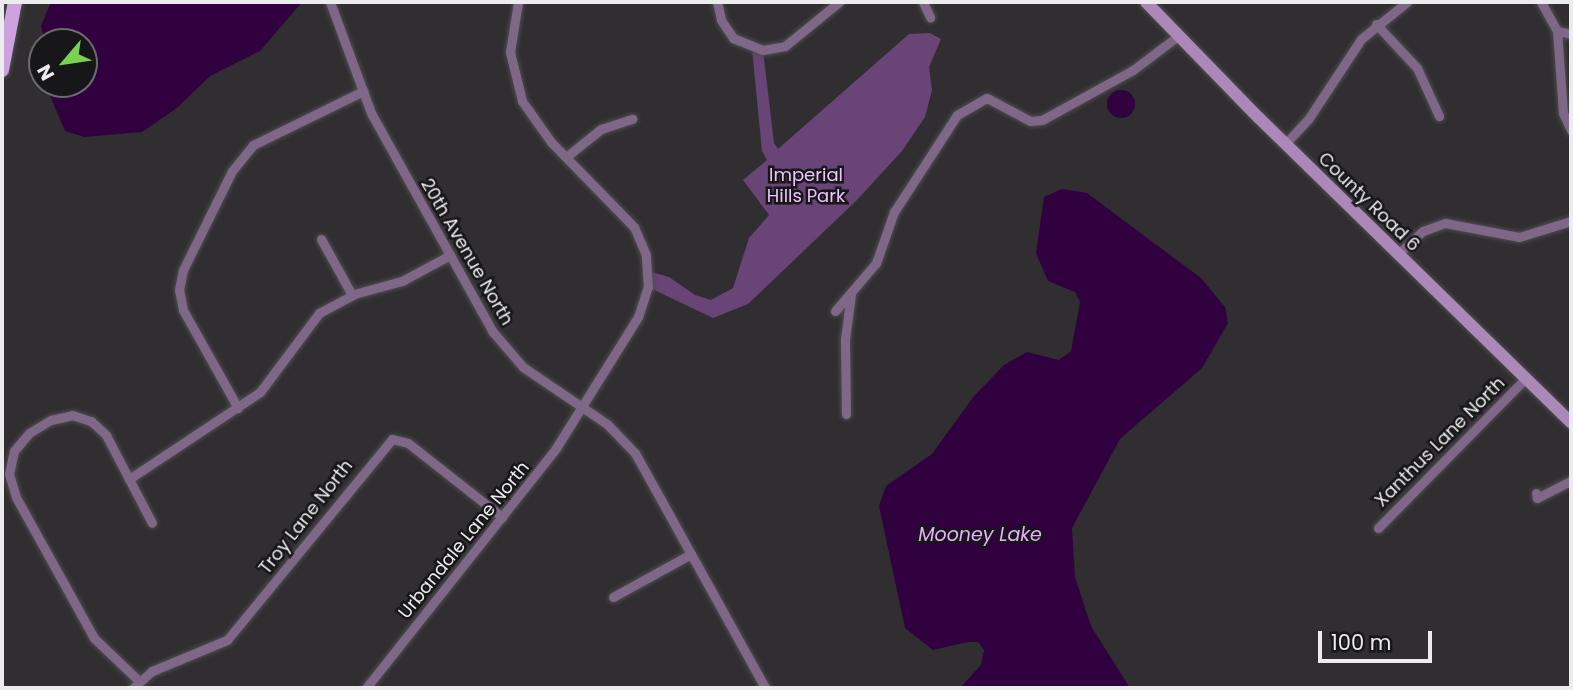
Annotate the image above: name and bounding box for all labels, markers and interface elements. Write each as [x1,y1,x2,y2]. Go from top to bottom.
north arrow [28,28,98,98]
text: N [31,60,61,85]
street label: County Road 6 [1314,148,1424,256]
park label: Imperial Hills Park [767,165,845,208]
street label: 20th Avenue North [416,175,518,329]
street label: Xanthus Lane North [1370,372,1510,512]
street label: Troy Lane North [255,455,357,579]
street label: Urbandale Lane North [394,457,534,623]
water label: Mooney Lake [918,524,1042,546]
scale bar [1321,616,1435,660]
text: 100 m [1331,628,1391,657]

